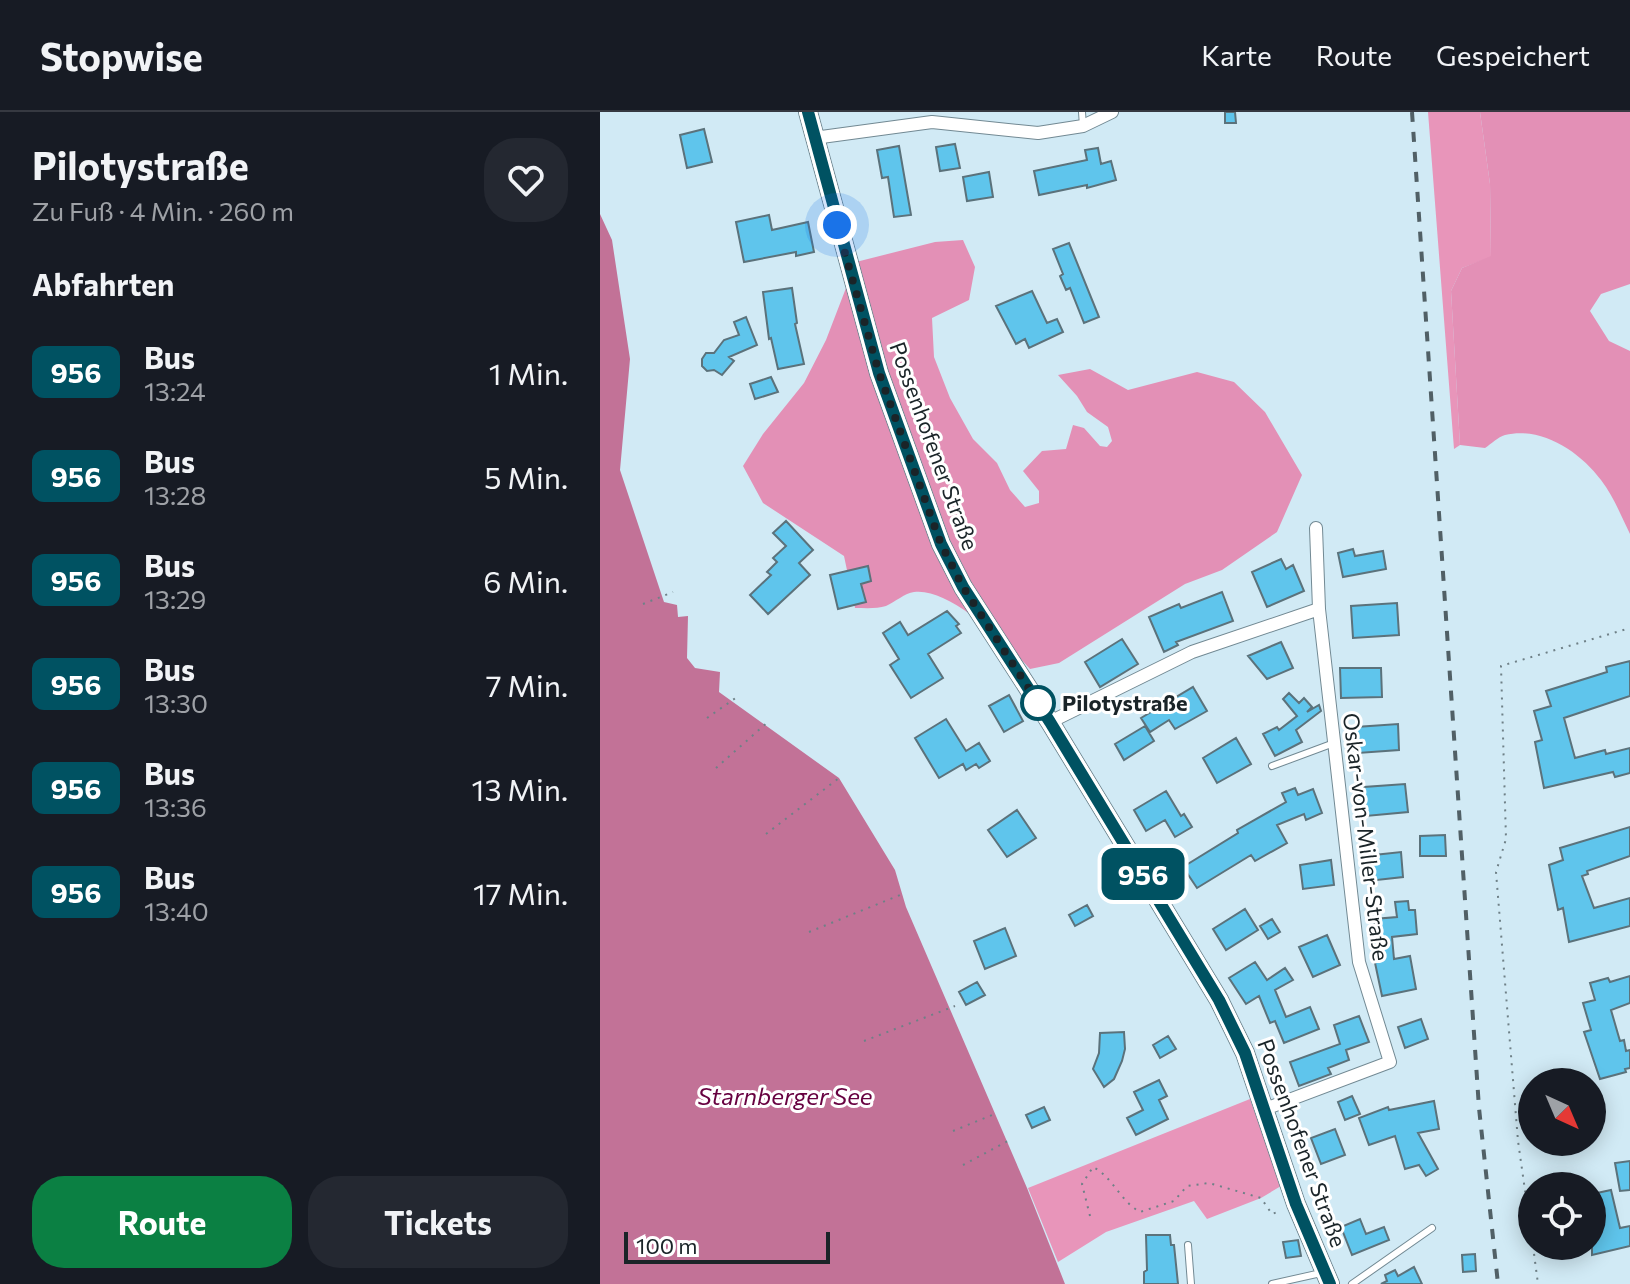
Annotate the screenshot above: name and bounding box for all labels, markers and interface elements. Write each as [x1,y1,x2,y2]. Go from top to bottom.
text: Stopwise [40,32,203,79]
text: Karte [1201,38,1272,72]
text: Route [1316,38,1392,72]
text: Gespeichert [1436,38,1590,72]
button: heart [484,138,568,222]
text: Pilotystraße [32,141,249,188]
text: Zu Fuß · 4 Min. · 260 m [32,195,294,226]
your location [817,205,857,245]
text: Abfahrten [32,265,174,302]
text: Bus [144,338,195,375]
street label: Possenhofener Straße [884,338,985,554]
text: 1 Min. [489,354,568,391]
text: 956 [51,355,101,389]
text: 13:24 [144,375,206,406]
text: Bus [144,442,195,479]
text: 5 Min. [484,458,568,495]
text: 956 [51,459,101,493]
text: 13:28 [144,479,206,510]
text: Bus [144,546,195,583]
text: 6 Min. [483,562,568,599]
text: 956 [51,563,101,597]
text: 13:29 [144,583,206,614]
text: Bus [144,650,195,687]
text: 7 Min. [486,666,568,703]
text: 956 [51,667,101,701]
marker: Pilotystraße [1021,686,1055,720]
text: 13:30 [144,687,208,718]
place label: Pilotystraße [1062,689,1188,716]
street label: Oskar-von-Miller-Straße [1338,711,1395,962]
text: Bus [144,754,195,791]
text: 13 Min. [472,770,568,807]
text: 956 [51,771,101,805]
text: 13:36 [144,791,207,822]
line badge: 956 [1097,848,1189,900]
text: 956 [1118,857,1168,891]
text: Bus [144,858,195,895]
text: 17 Min. [473,874,568,911]
text: 956 [51,875,101,909]
text: 13:40 [144,895,209,926]
street label: Possenhofener Straße [1252,1035,1353,1251]
north arrow [1518,1068,1606,1156]
map controls [1518,1068,1606,1260]
water label: Starnberger See [697,1081,873,1110]
button: locate [1518,1172,1606,1260]
button: Route [32,1176,292,1268]
button: Tickets [308,1176,568,1268]
scale bar [624,1228,830,1264]
text: 100 m [636,1232,698,1259]

